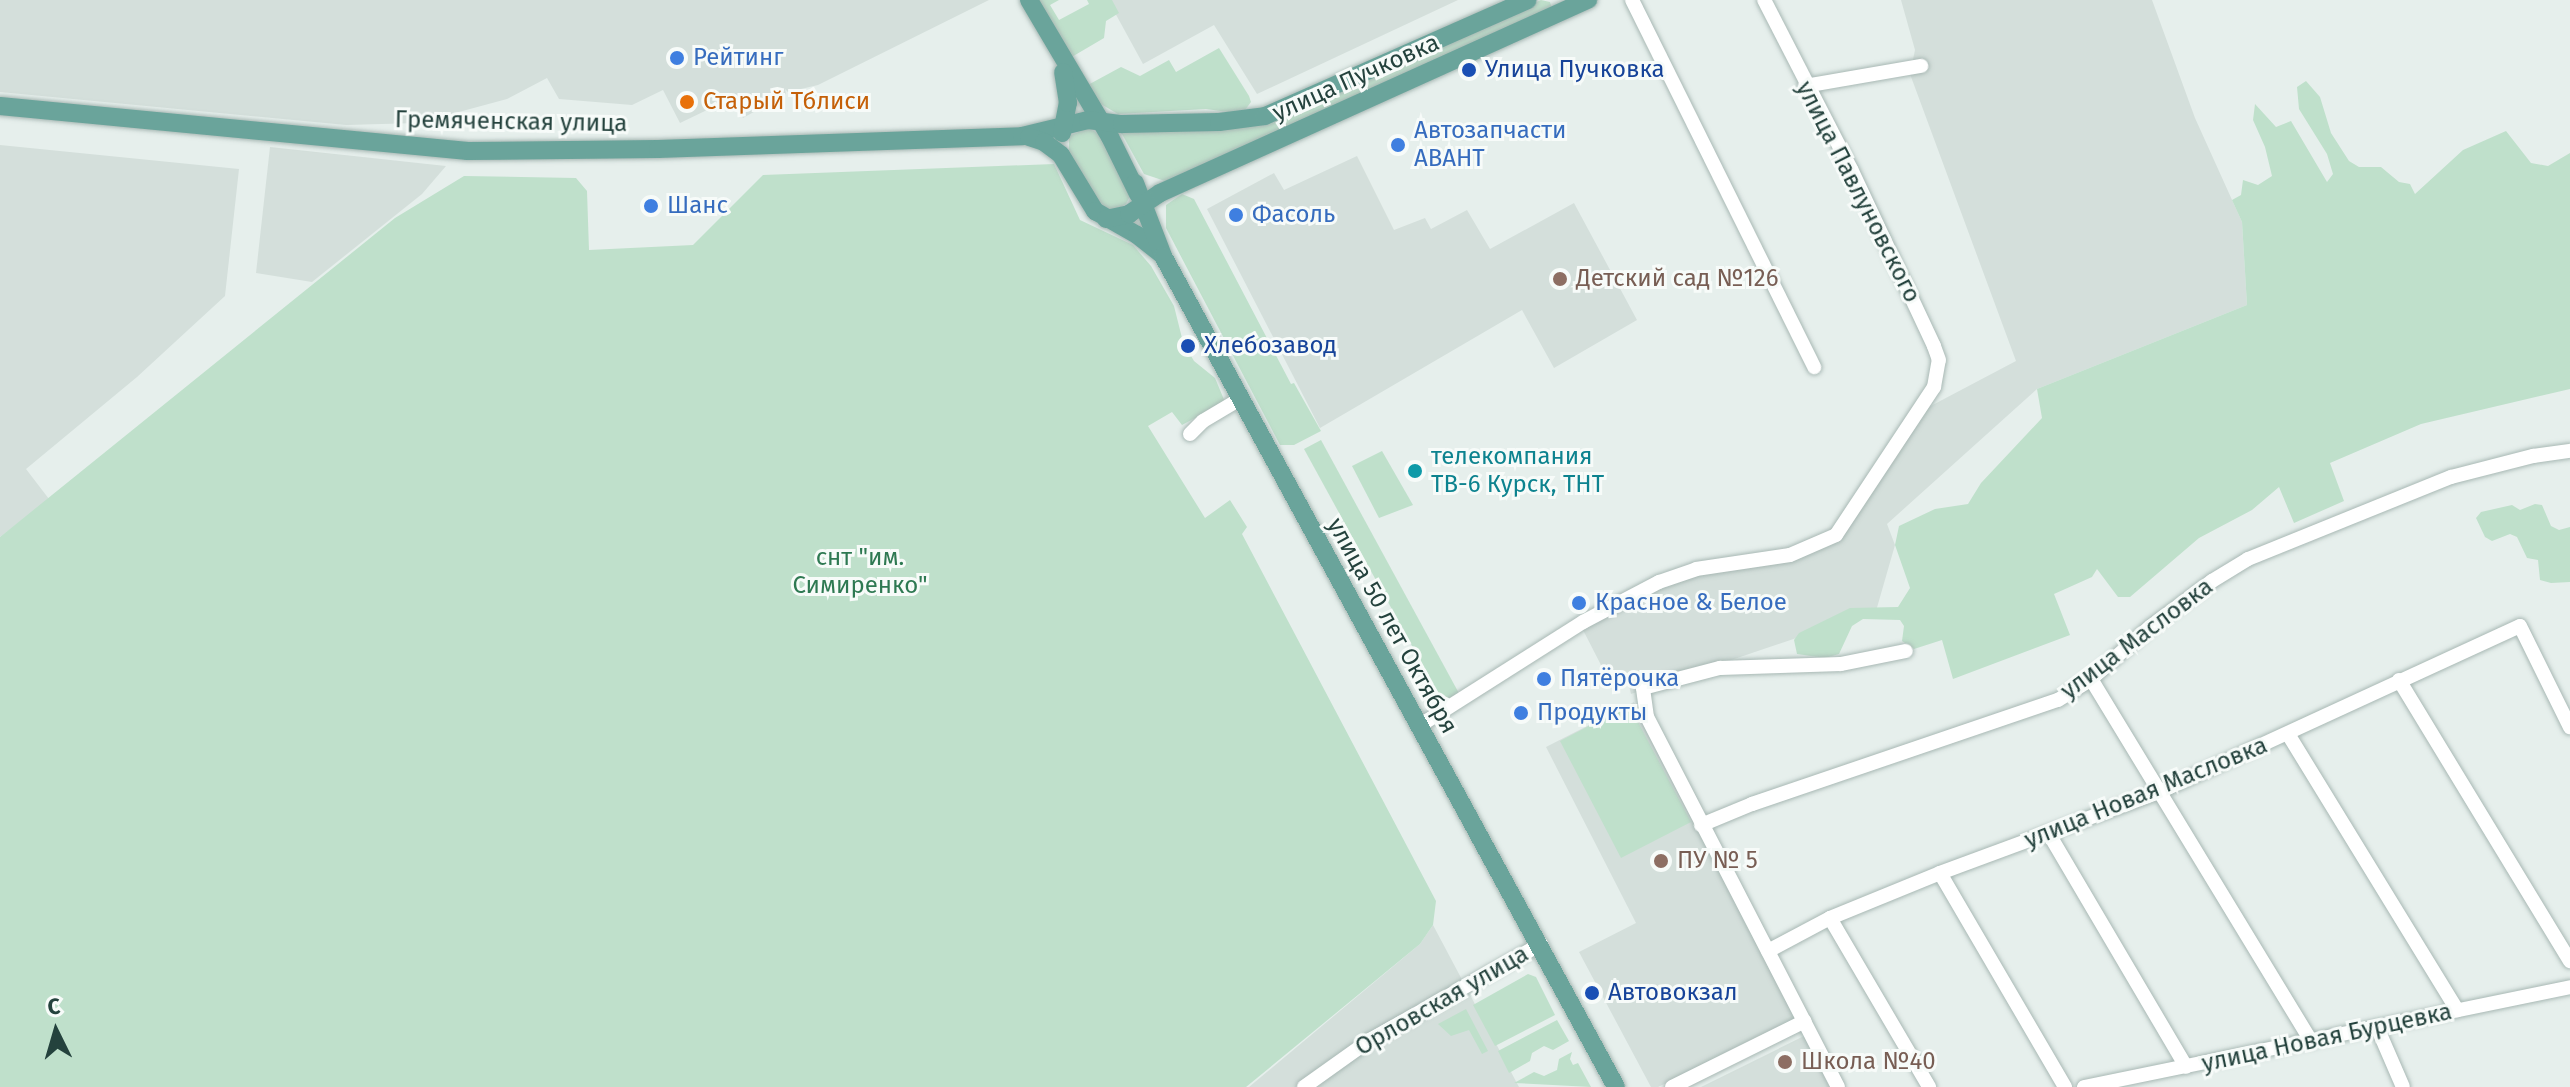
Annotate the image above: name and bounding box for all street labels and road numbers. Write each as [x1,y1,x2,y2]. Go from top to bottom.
street label: улица Пучковка [1268,28,1444,128]
street label: улица Павлуновского [1790,77,1926,307]
street label: Гремяченская улица [395,106,627,138]
street label: улица 50 лет Октября [1321,513,1463,739]
street label: улица Масловка [2055,572,2219,706]
street label: улица Новая Масловка [2020,731,2272,855]
street label: Орловская улица [1350,940,1534,1062]
street label: улица Новая Бурцевка [2199,997,2455,1079]

